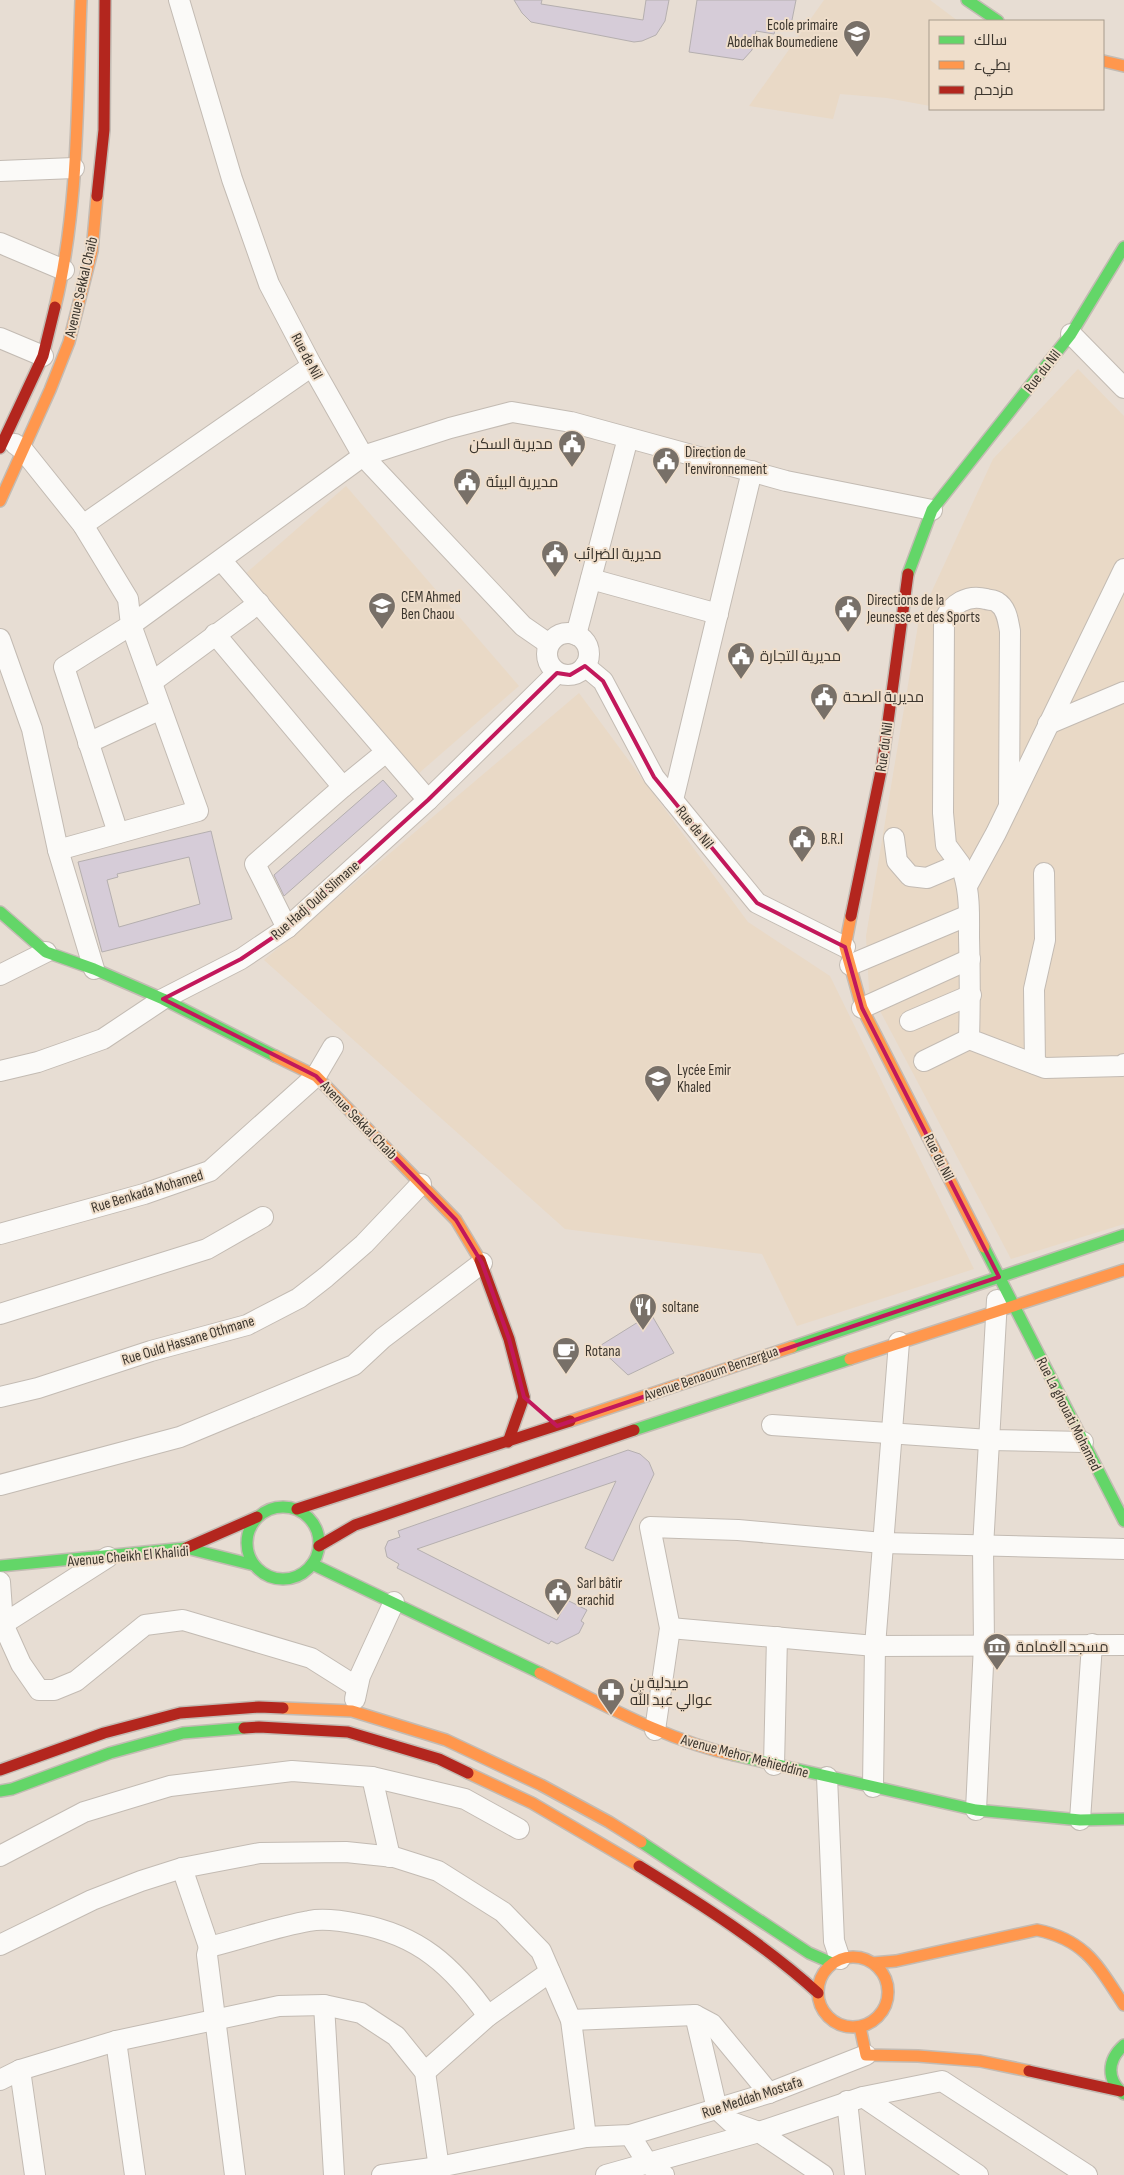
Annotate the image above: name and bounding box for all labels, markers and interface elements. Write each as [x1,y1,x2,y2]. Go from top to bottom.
place label: Ecole primaire Abdelhak Boumediene [726,16,838,52]
school or university icon: Ecole primaire Abdelhak Boumediene [842,19,872,58]
legend [929,20,1104,110]
text: سالك [974,31,1007,50]
text: بطيء [974,56,1011,77]
text: مزدحم [974,81,1014,100]
street label: Avenue Sekkal Chaib [60,235,102,340]
street label: Rue de Nil [287,330,327,383]
street label: Rue du Nil [1020,346,1065,397]
public building icon: مديرية السكن [557,429,587,468]
place label: مديرية السكن [469,435,553,454]
place label: Direction de l'environnement [685,443,767,479]
public building icon: Direction de l'environnement [651,446,681,485]
public building icon: مديرية البيئة [452,467,482,506]
place label: مديرية البيئة [486,473,558,492]
public building icon: مديرية الضرائب [540,539,570,578]
place label: مديرية الضرائب [574,545,662,564]
place label: CEM Ahmed Ben Chaou [401,588,461,624]
school or university icon: CEM Ahmed Ben Chaou [367,591,397,630]
place label: Directions de la Jeunesse et des Sports [866,591,980,627]
public building icon: Directions de la Jeunesse et des Sports [833,594,863,633]
public building icon: مديرية التجارة [726,641,756,680]
place label: مديرية التجارة [760,647,841,666]
public building icon: مديرية الصحة [809,682,839,721]
place label: مديرية الصحة [843,688,924,707]
street label: Rue du Nil [872,721,897,773]
street label: Rue de Nil [672,802,718,853]
public building icon: B.R.I [787,824,817,863]
place label: B.R.I [821,830,843,849]
street label: Rue Hadj Ould Slimane [267,857,364,944]
place label: Lycée Emir Khaled [677,1061,732,1097]
school or university icon: Lycée Emir Khaled [643,1064,673,1103]
street label: Avenue Sekkal Chaib [316,1076,401,1164]
street label: Rue du Nil [919,1131,958,1184]
street label: Rue Benkada Mohamed [89,1165,205,1218]
restaurant icon: soltane [628,1292,658,1331]
place label: soltane [662,1298,699,1317]
street label: Rue Ould Hassane Othmane [120,1311,257,1370]
cafe icon: Rotana [551,1336,581,1375]
place label: Rotana [585,1342,621,1361]
street label: Avenue Benaoum Benzergua [641,1342,781,1406]
street label: Rue La ghouati Mohamed [1032,1354,1105,1474]
street label: Avenue Cheikh El Khalidi [66,1542,190,1571]
place label: Sarl bâtir erachid [577,1574,623,1610]
public building icon: Sarl bâtir erachid [543,1577,573,1616]
museum icon: مسجد الغمامة [982,1632,1012,1671]
place label: مسجد الغمامة [1016,1638,1109,1657]
place label: صيدلية بن عوالي عبد الله [630,1674,713,1712]
pharmacy icon: صيدلية بن عوالي عبد الله [596,1677,626,1716]
street label: Avenue Mehor Mehieddine [678,1730,811,1783]
street label: Rue Meddah Mostafa [700,2072,805,2123]

